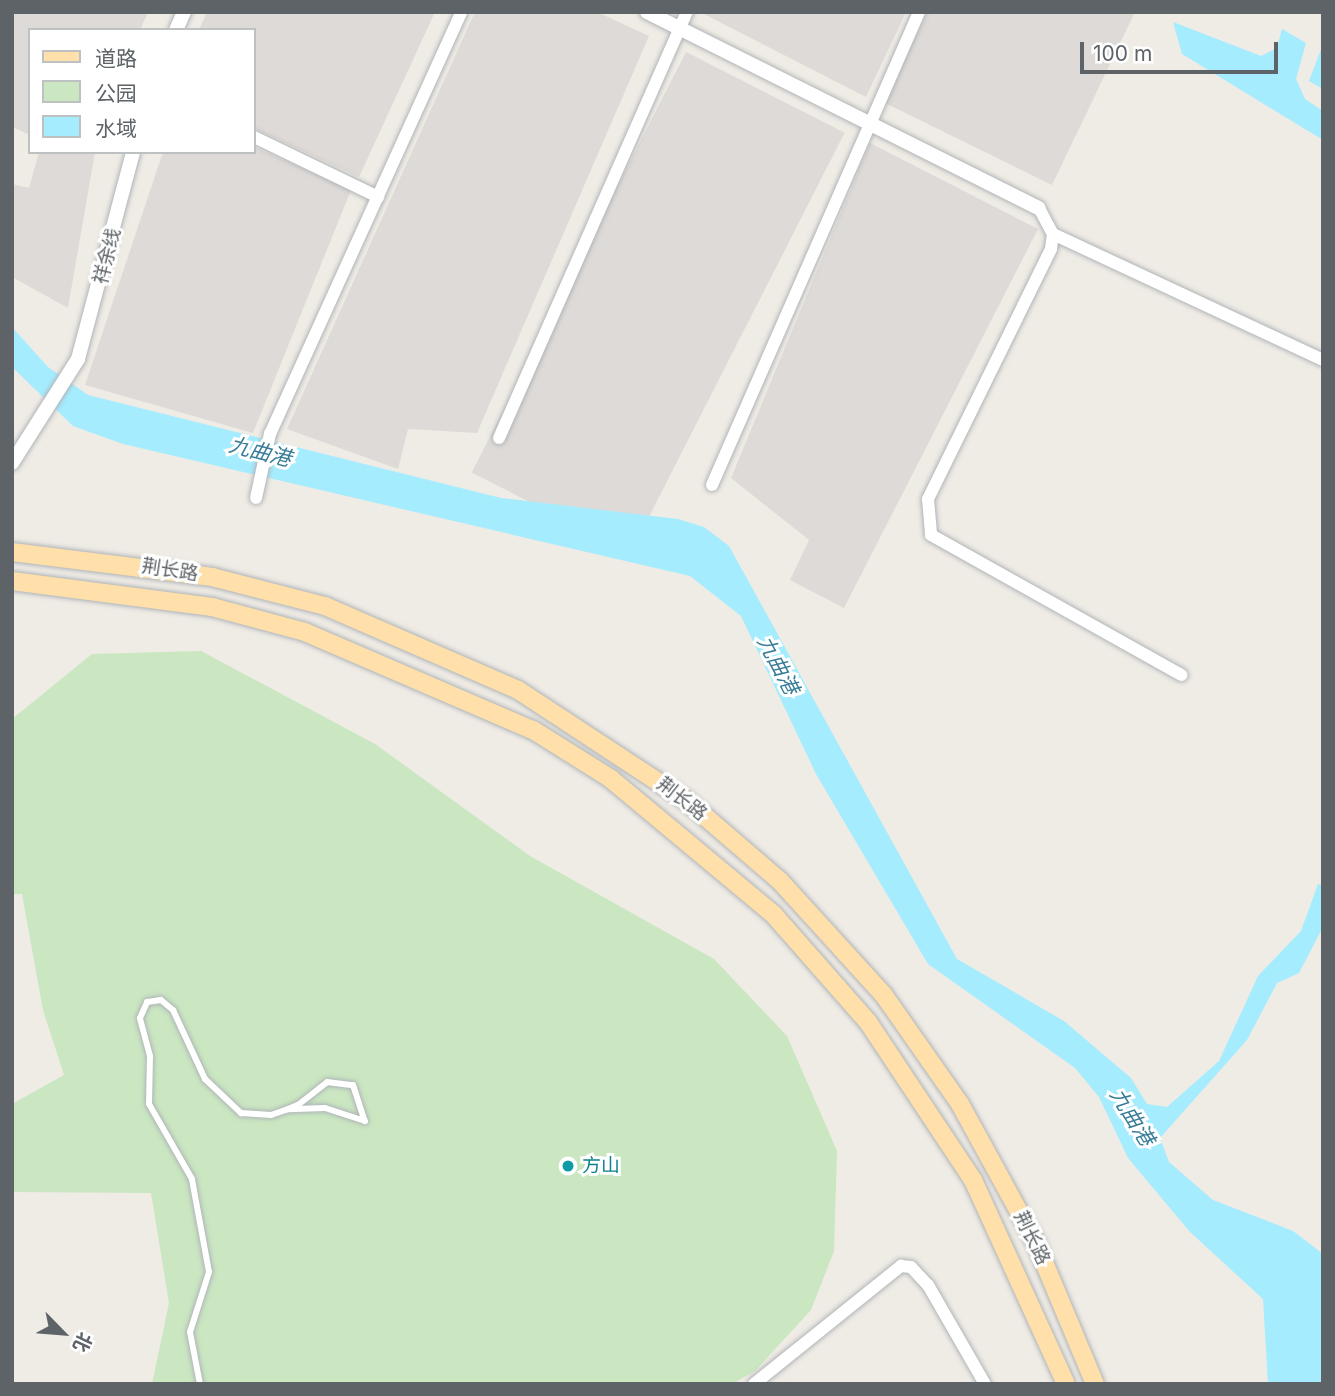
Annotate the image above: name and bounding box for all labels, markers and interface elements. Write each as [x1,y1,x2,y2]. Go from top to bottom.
legend [28,28,256,154]
scale bar [1083,28,1281,72]
text: 100 m [1093,41,1152,66]
text: 道路 [95,46,137,71]
text: 公园 [95,81,137,106]
text: 水域 [95,116,137,141]
street label: 祥余线 [89,226,125,286]
water label: 九曲港 [226,432,294,472]
street label: 荆长路 [140,554,200,586]
water label: 九曲港 [752,631,804,699]
street label: 荆长路 [653,772,711,826]
water label: 九曲港 [1105,1084,1159,1150]
place label: 方山 [582,1155,620,1177]
marker: 方山 [560,1158,576,1174]
street label: 荆长路 [1009,1207,1055,1269]
north arrow [28,1298,98,1368]
text: 北 [68,1329,97,1356]

